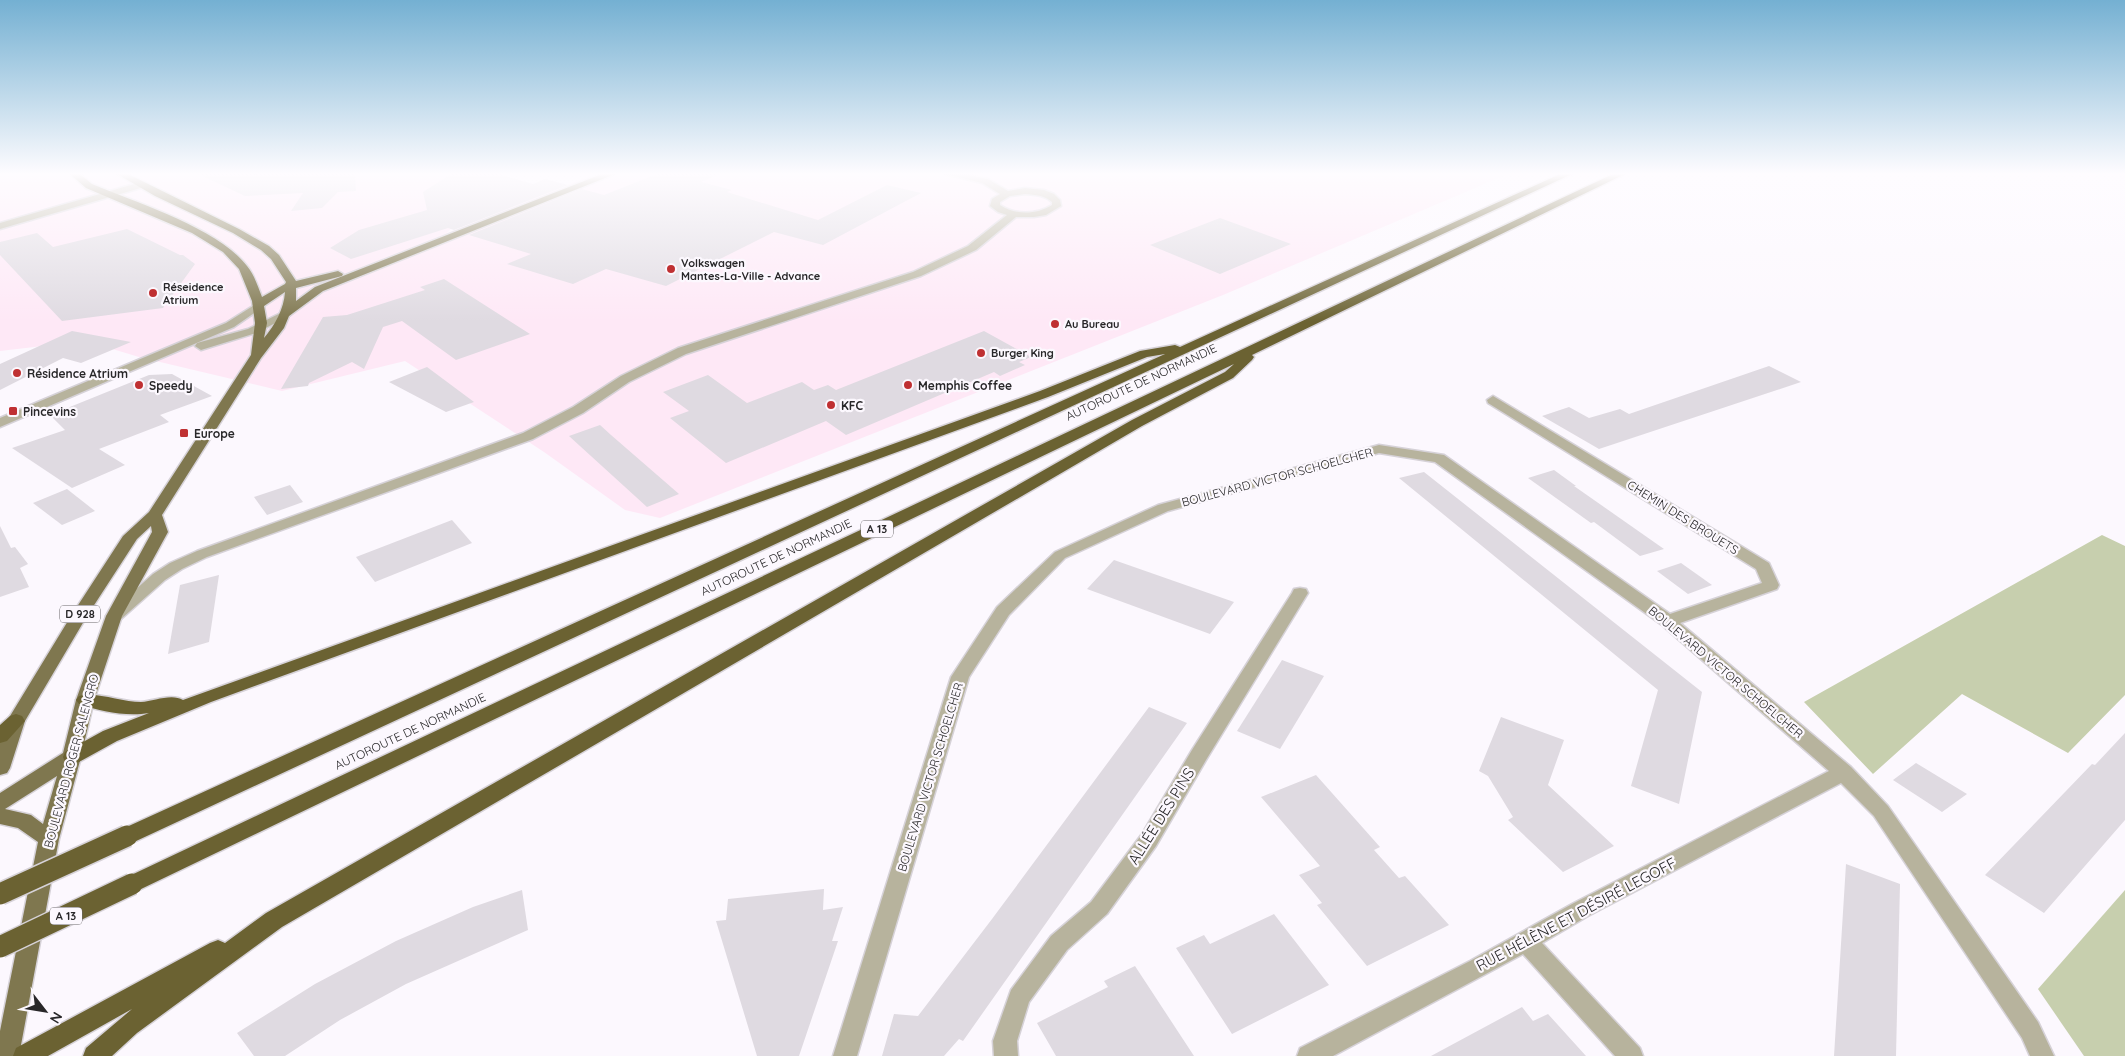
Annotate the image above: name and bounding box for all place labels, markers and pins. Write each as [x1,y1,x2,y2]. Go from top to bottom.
place label: Volkswagen Mantes-La-Ville - Advance [681,256,821,283]
marker: Volkswagen Mantes-La-Ville - Advance [665,263,677,275]
place label: Réseidence Atrium [163,280,224,307]
marker: Réseidence Atrium [147,287,159,299]
place label: Au Bureau [1065,317,1119,331]
marker: Au Bureau [1049,318,1061,330]
place label: Burger King [991,346,1054,360]
marker: Burger King [975,347,987,359]
place label: Résidence Atrium [27,366,128,381]
marker: Résidence Atrium [11,367,23,379]
place label: Speedy [149,378,192,393]
place label: Memphis Coffee [918,378,1012,393]
marker: Speedy [133,379,145,391]
marker: Memphis Coffee [902,379,914,391]
place label: KFC [841,398,863,413]
marker: KFC [825,399,837,411]
place label: Pincevins [23,404,76,419]
marker: Pincevins [7,405,19,417]
place label: Europe [194,426,235,441]
marker: Europe [178,427,190,439]

